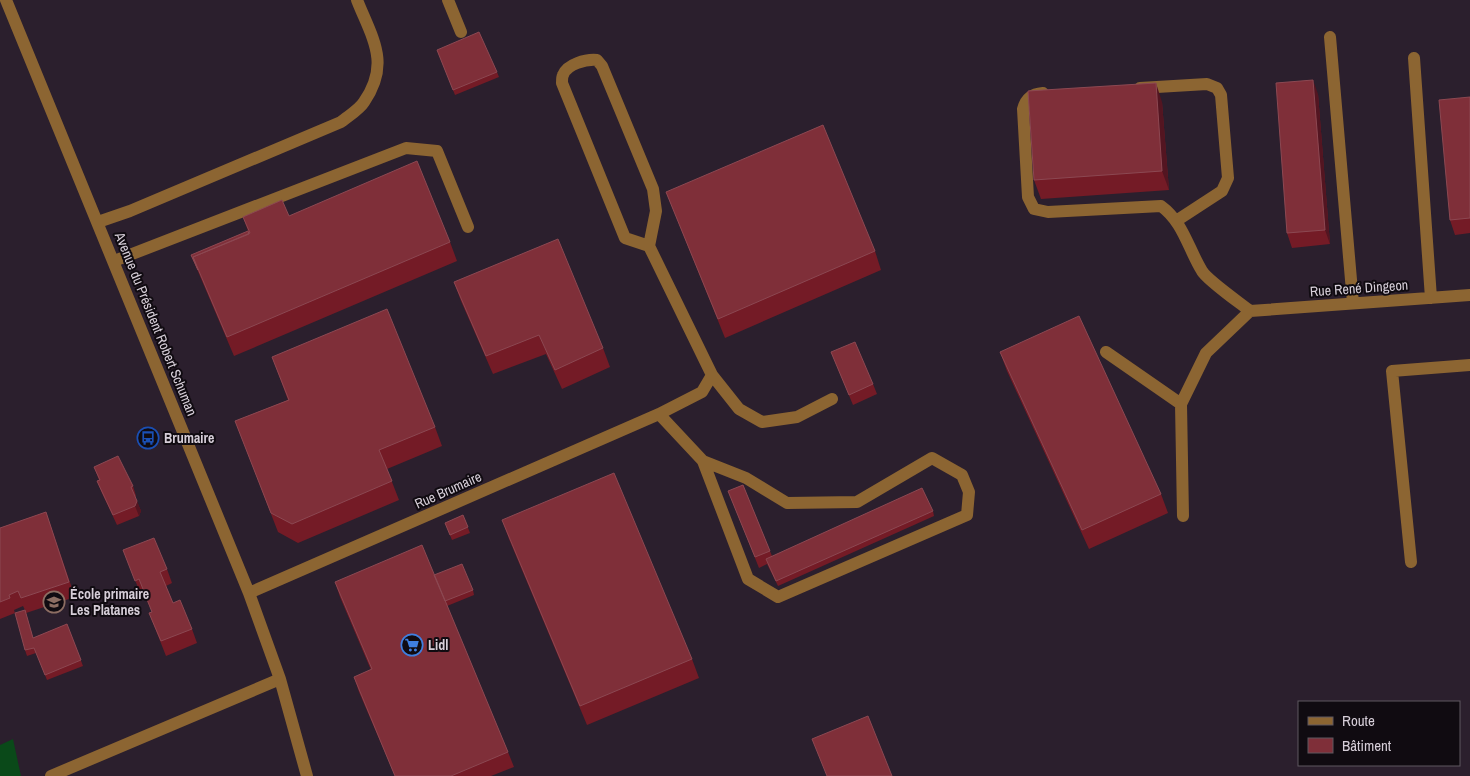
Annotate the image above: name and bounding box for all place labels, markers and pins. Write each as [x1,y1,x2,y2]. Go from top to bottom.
bus stop icon: Brumaire [136,426,160,450]
place label: Brumaire [164,429,214,447]
place label: École primaire Les Platanes [70,585,149,619]
school or university icon: École primaire Les Platanes [42,590,66,614]
supermarket icon: Lidl [400,633,424,657]
place label: Lidl [428,636,448,654]

